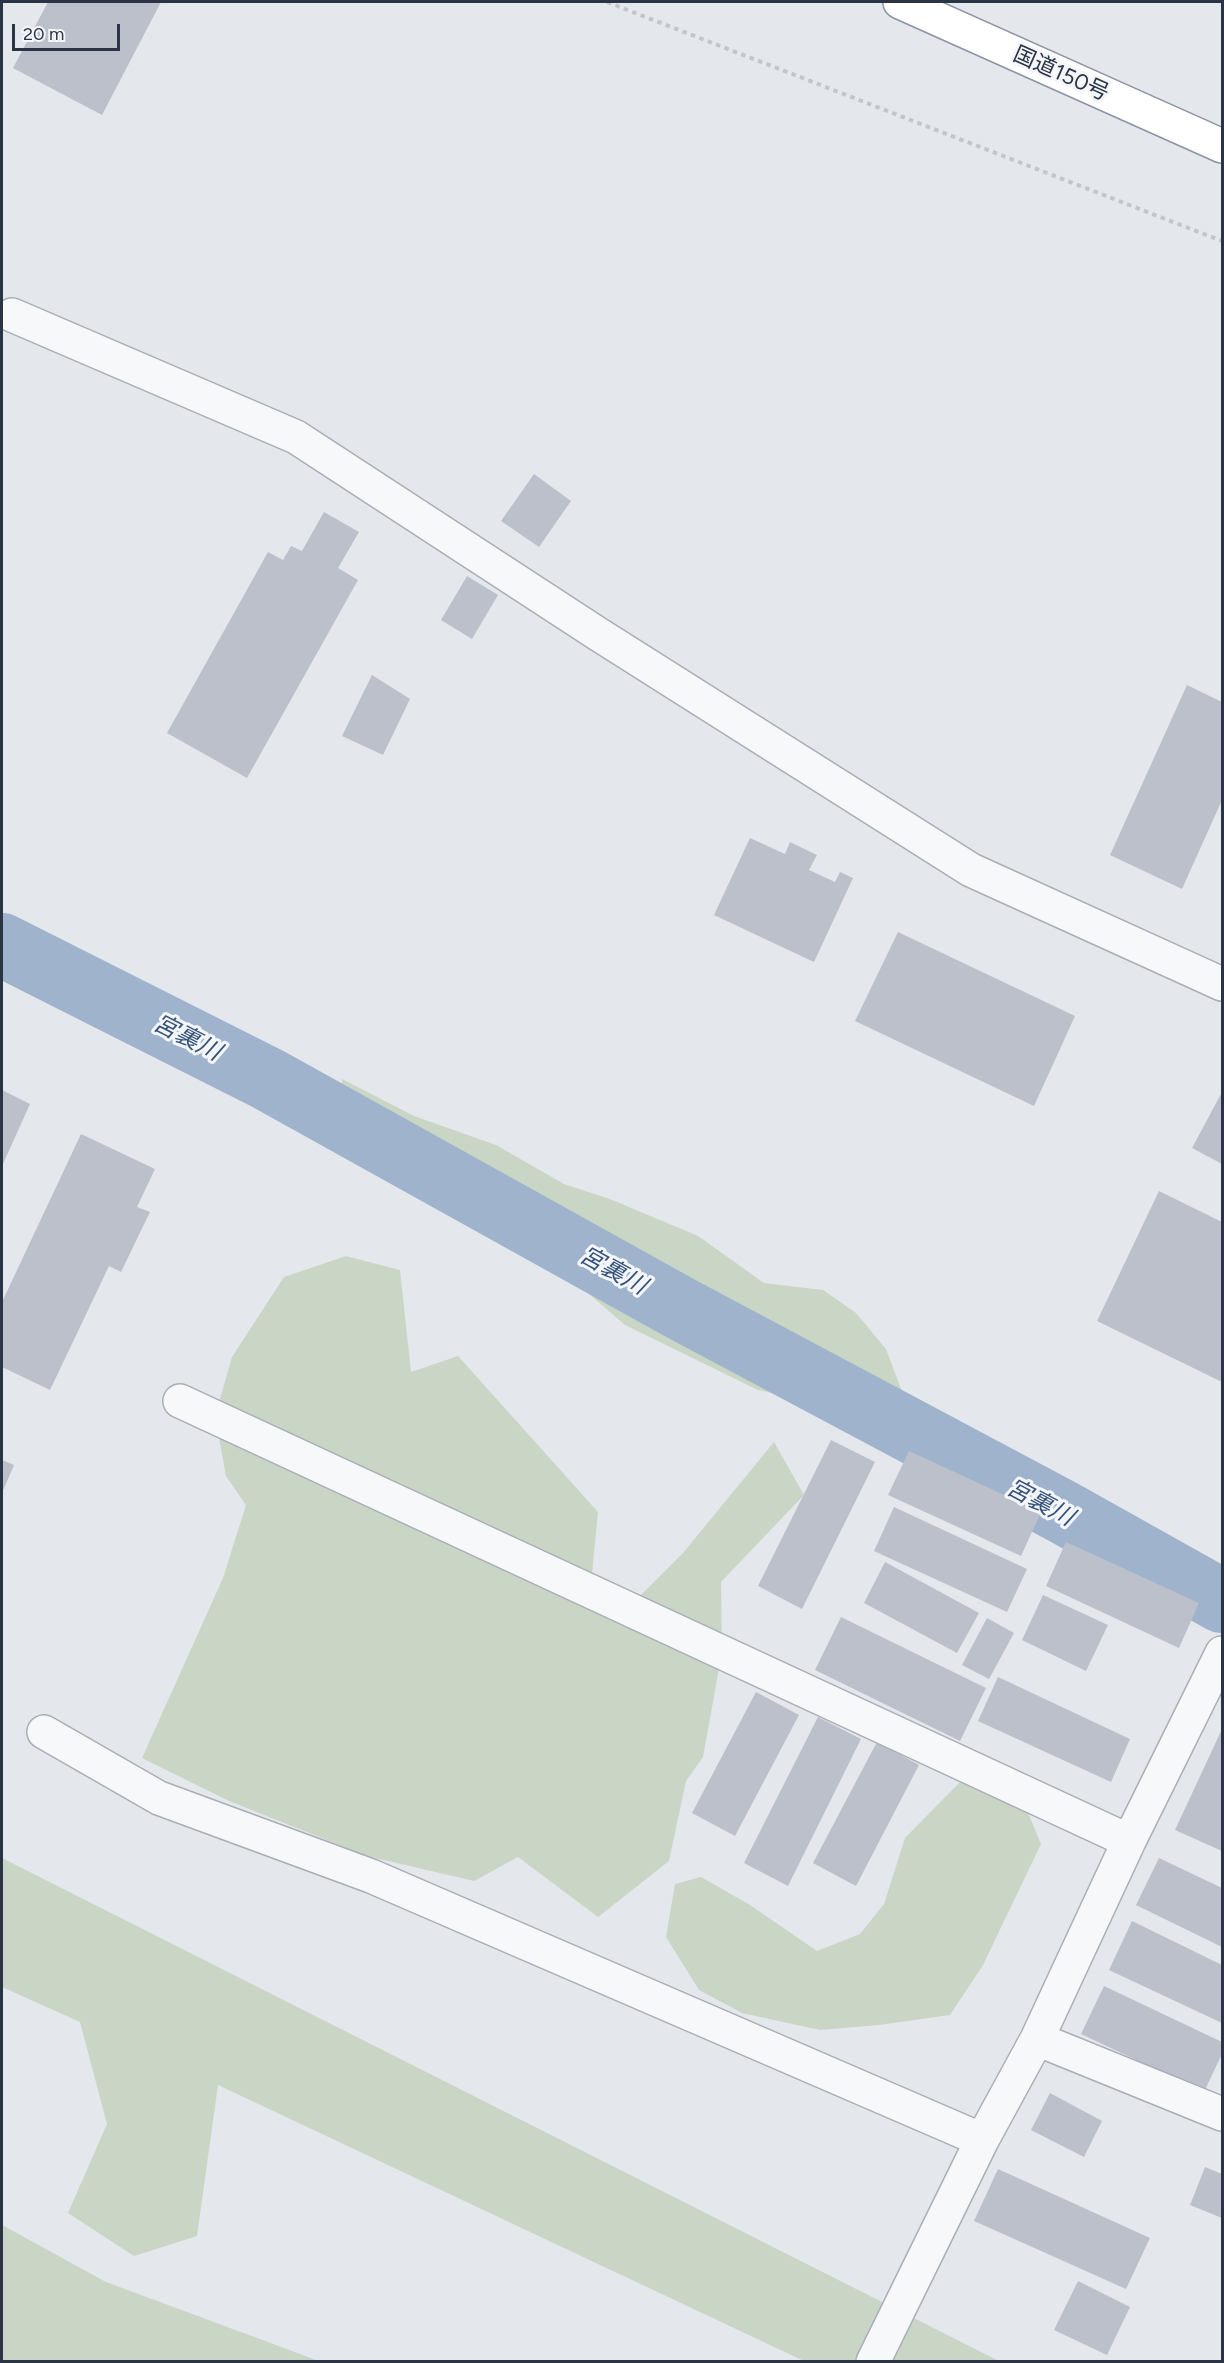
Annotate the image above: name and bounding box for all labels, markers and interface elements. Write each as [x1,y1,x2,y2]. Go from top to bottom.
scale bar [15,12,123,50]
text: 20 m [23,23,64,45]
street label: 国道150号 [1009,41,1113,107]
water label: 宮裏川 [148,1009,226,1067]
water label: 宮裏川 [575,1241,651,1301]
water label: 宮裏川 [1001,1473,1079,1533]

